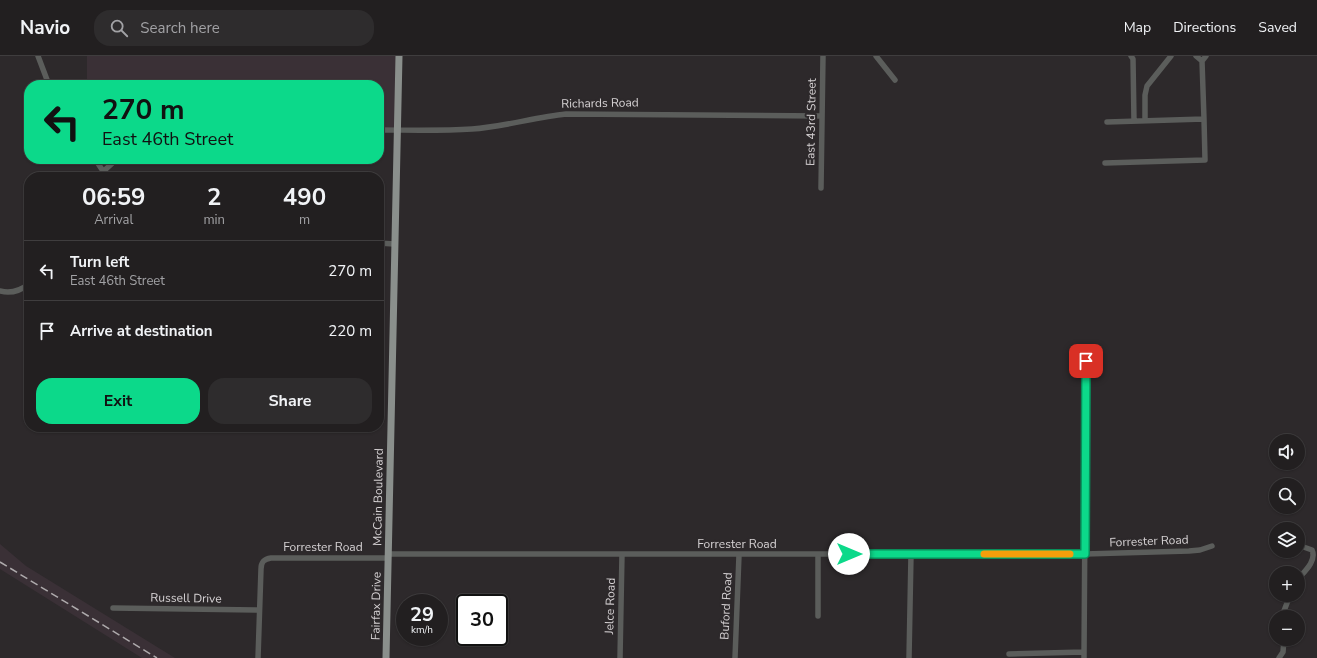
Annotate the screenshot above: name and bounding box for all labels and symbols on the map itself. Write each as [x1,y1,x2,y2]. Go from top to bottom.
street label: East 43rd Street [802,77,820,166]
street label: Richards Road [561,94,639,112]
pin [1069,344,1103,378]
street label: McCain Boulevard [369,448,387,546]
street label: Forrester Road [1109,532,1189,550]
position arrow [828,533,870,575]
street label: Forrester Road [697,536,777,552]
street label: Forrester Road [283,539,363,555]
street label: Fairfax Drive [367,572,385,640]
street label: Buford Road [716,572,736,640]
street label: Jelce Road [601,577,619,636]
street label: Russell Drive [150,589,222,607]
speed limit sign: 30 [456,594,508,646]

